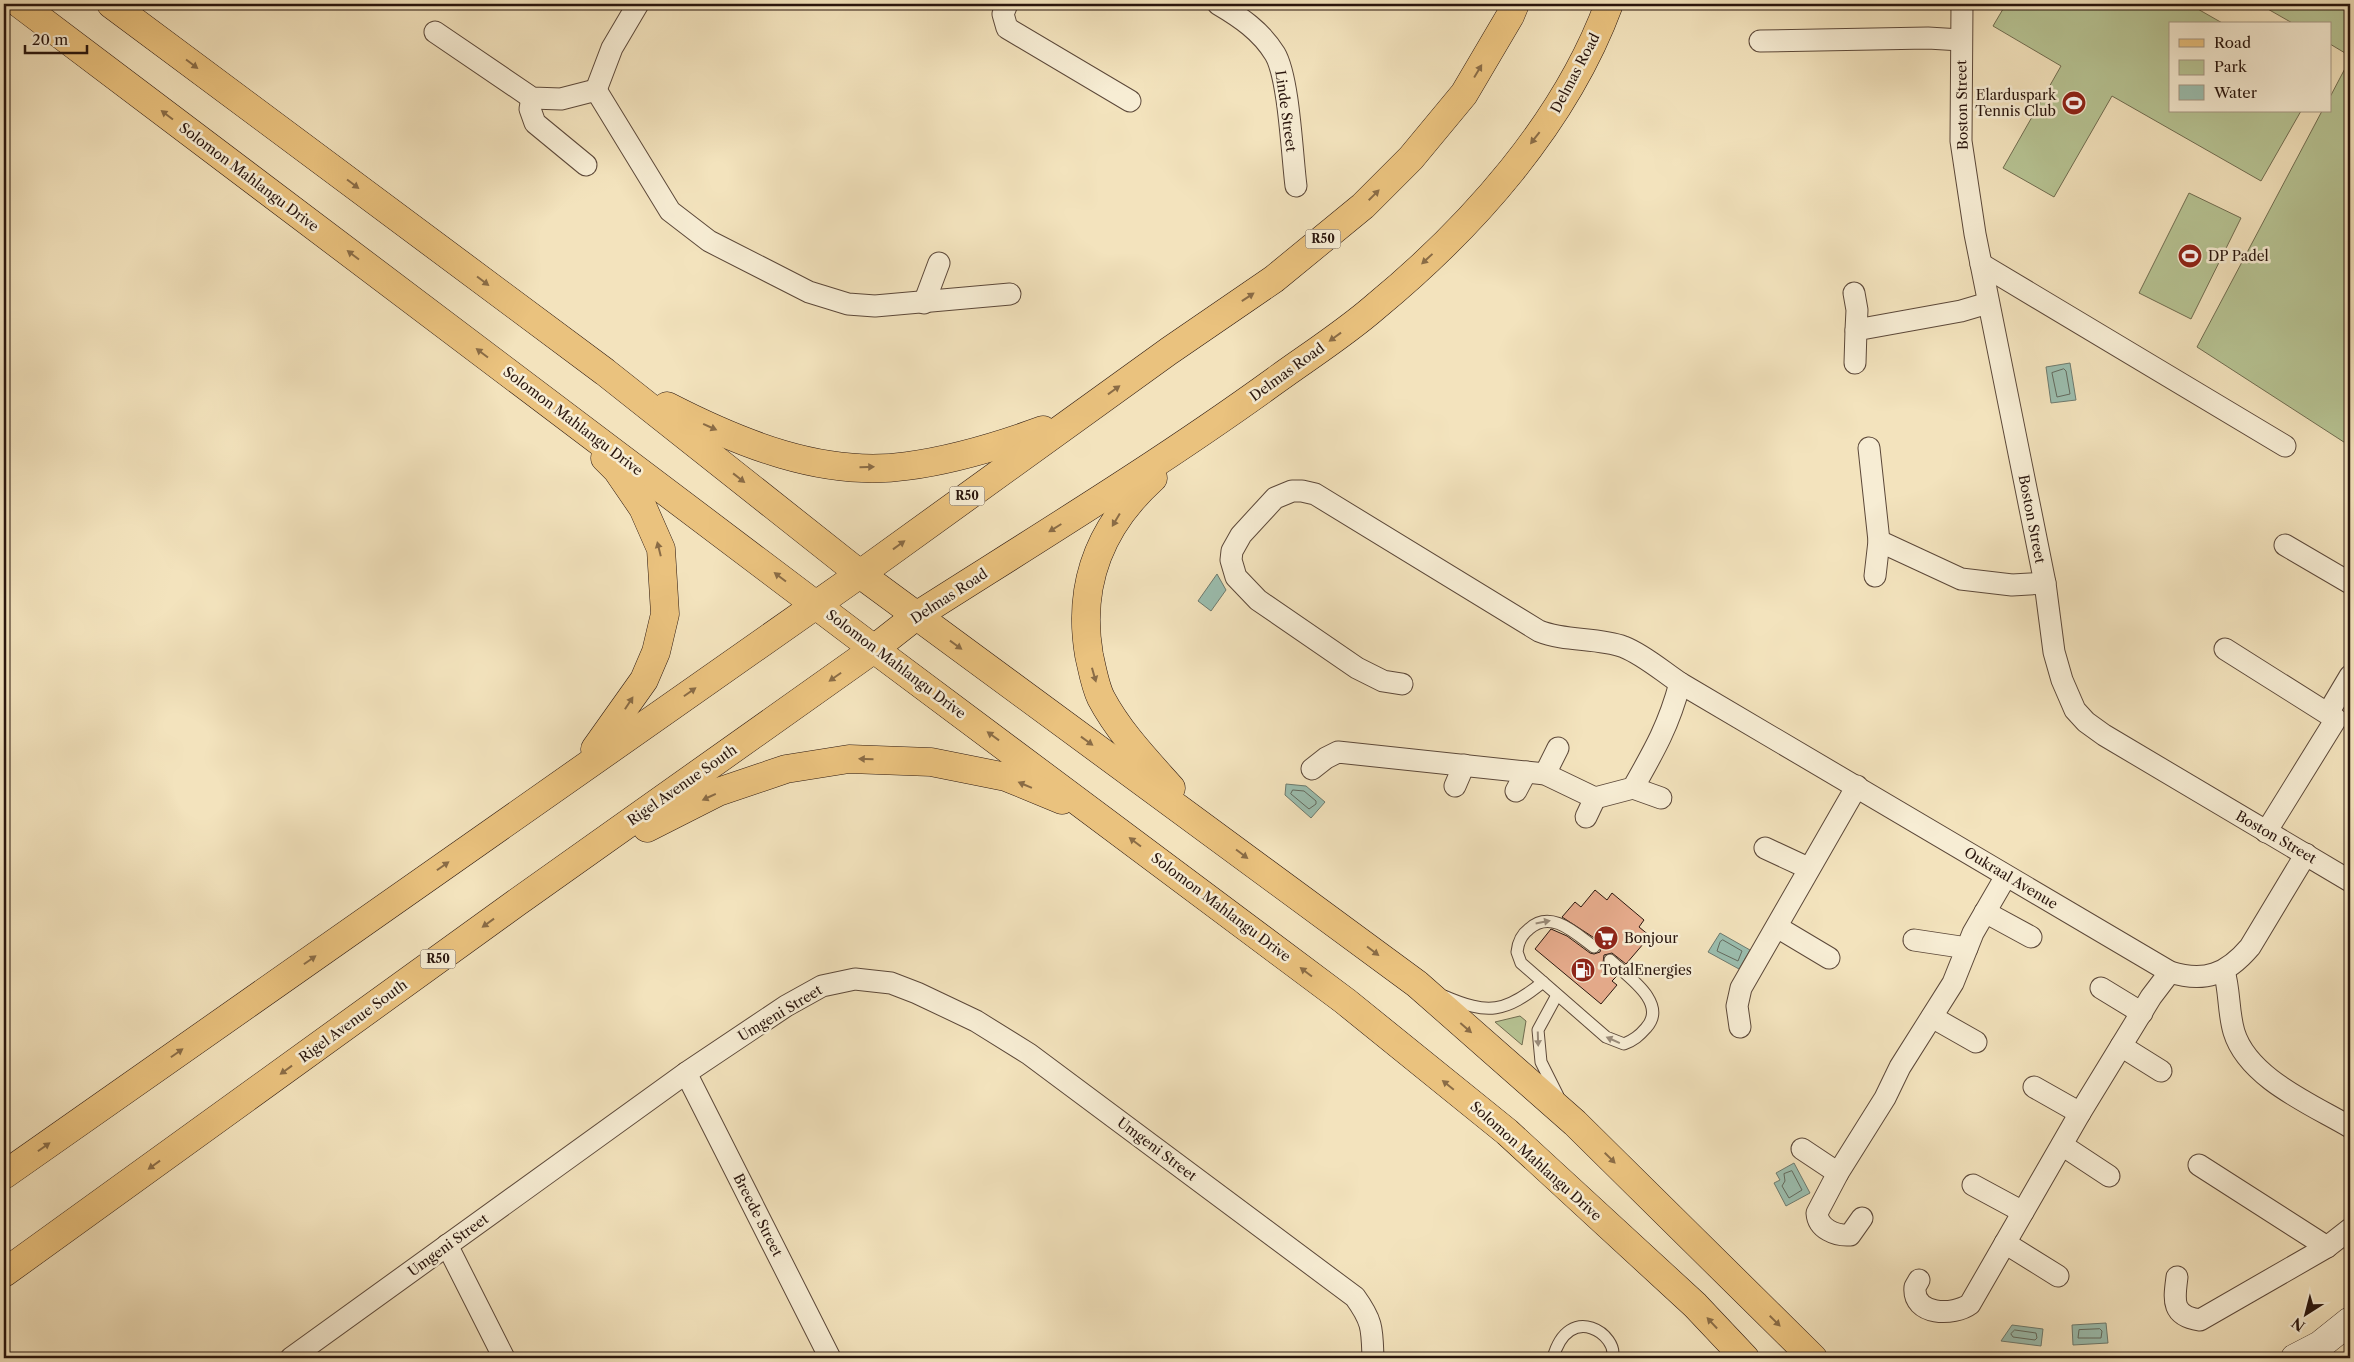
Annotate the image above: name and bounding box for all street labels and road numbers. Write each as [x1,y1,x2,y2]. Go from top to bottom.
street label: Delmas Road [1546,29,1604,116]
street label: Boston Street [1952,60,1972,150]
street label: Linde Street [1271,69,1301,153]
street label: Solomon Mahlangu Drive [176,119,323,236]
road number: R50 [1306,230,1340,248]
street label: Delmas Road [1246,339,1328,405]
street label: Solomon Mahlangu Drive [500,363,647,480]
street label: Boston Street [2015,473,2049,565]
road number: R50 [950,486,984,506]
street label: Delmas Road [907,564,991,628]
street label: Solomon Mahlangu Drive [823,606,970,723]
street label: Rigel Avenue South [624,740,741,830]
street label: Boston Street [2232,807,2320,867]
street label: Oukraal Avenue [1961,843,2061,913]
street label: Solomon Mahlangu Drive [1148,849,1295,966]
road number: R50 [420,950,456,969]
street label: Rigel Avenue South [295,975,411,1066]
street label: Umgeni Street [735,981,825,1045]
street label: Solomon Mahlangu Drive [1467,1097,1605,1225]
street label: Umgeni Street [1114,1113,1200,1185]
street label: Breede Street [729,1170,787,1260]
street label: Umgeni Street [404,1210,492,1280]

